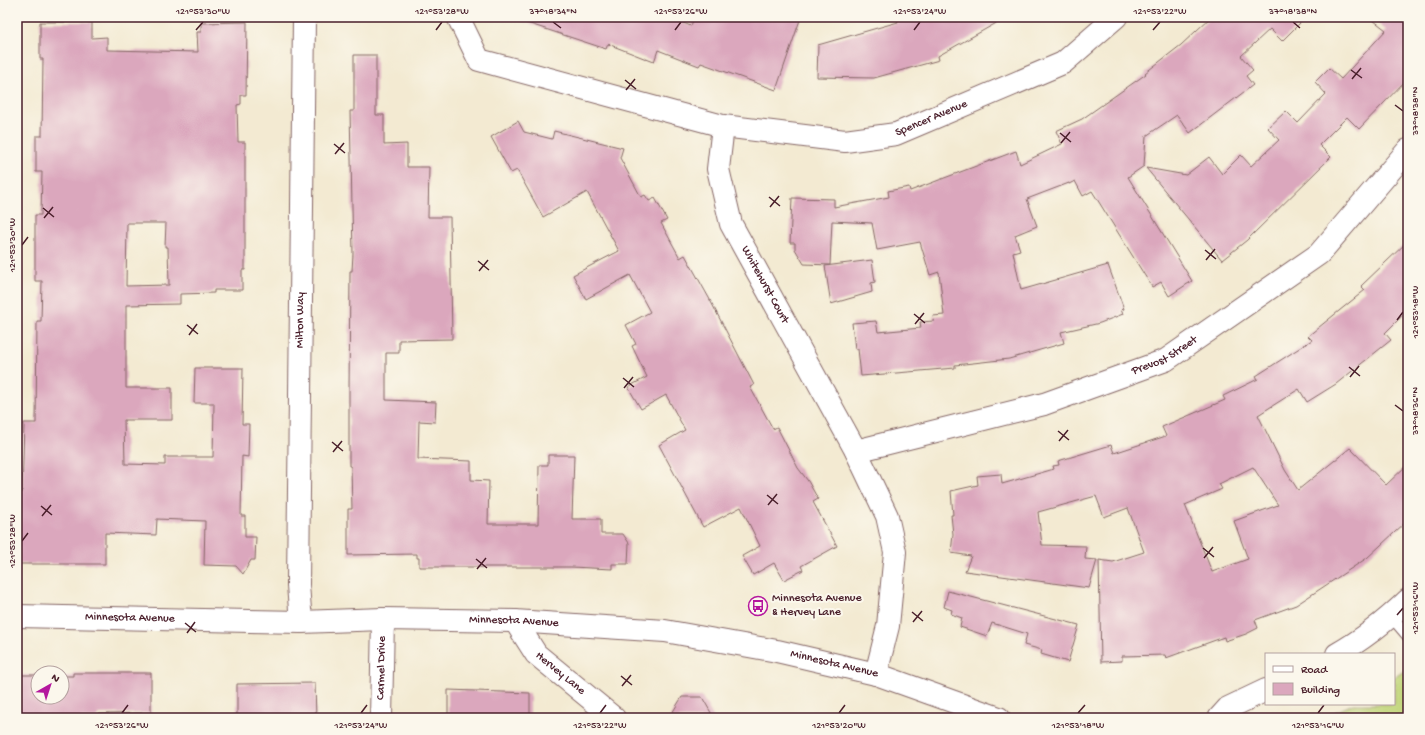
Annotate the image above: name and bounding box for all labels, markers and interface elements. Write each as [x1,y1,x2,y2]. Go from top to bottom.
text: 121°53'30"W [175,6,230,18]
text: 121°53'28"W [414,6,469,18]
text: 37°18'34"N [528,6,577,18]
text: 121°53'26"W [653,6,708,18]
text: 121°53'24"W [893,6,947,18]
text: 121°53'22"W [1133,6,1187,18]
text: 37°18'38"N [1268,6,1318,18]
text: 37°18'38"N [1410,86,1422,136]
street label: Spencer Avenue [893,97,970,140]
text: 121°53'30"W [7,218,19,273]
street label: Whitehurst Court [738,244,792,327]
text: 121°53'18"W [1410,285,1422,339]
street label: Milton Way [294,292,308,348]
street label: Prevost Street [1129,333,1201,379]
text: 37°18'36"N [1410,387,1422,436]
text: 121°53'28"W [7,514,19,569]
text: 121°53'16"W [1410,581,1422,635]
place label: Minnesota Avenue & Hervey Lane [772,592,862,620]
bus stop icon: Minnesota Avenue & Hervey Lane [747,595,769,617]
street label: Minnesota Avenue [85,610,176,626]
street label: Minnesota Avenue [469,613,560,631]
street label: Carmel Drive [374,635,390,700]
street label: Minnesota Avenue [789,647,880,681]
street label: Hervey Lane [532,649,588,699]
legend [1265,653,1395,705]
text: Road [1301,664,1328,678]
north arrow [30,665,70,705]
text: N [48,672,62,686]
text: Building [1300,684,1340,698]
text: 121°53'26"W [94,720,149,732]
text: 121°53'24"W [334,720,388,732]
text: 121°53'22"W [573,720,627,732]
text: 121°53'20"W [811,720,866,732]
text: 121°53'18"W [1051,720,1105,732]
text: 121°53'16"W [1291,720,1345,732]

